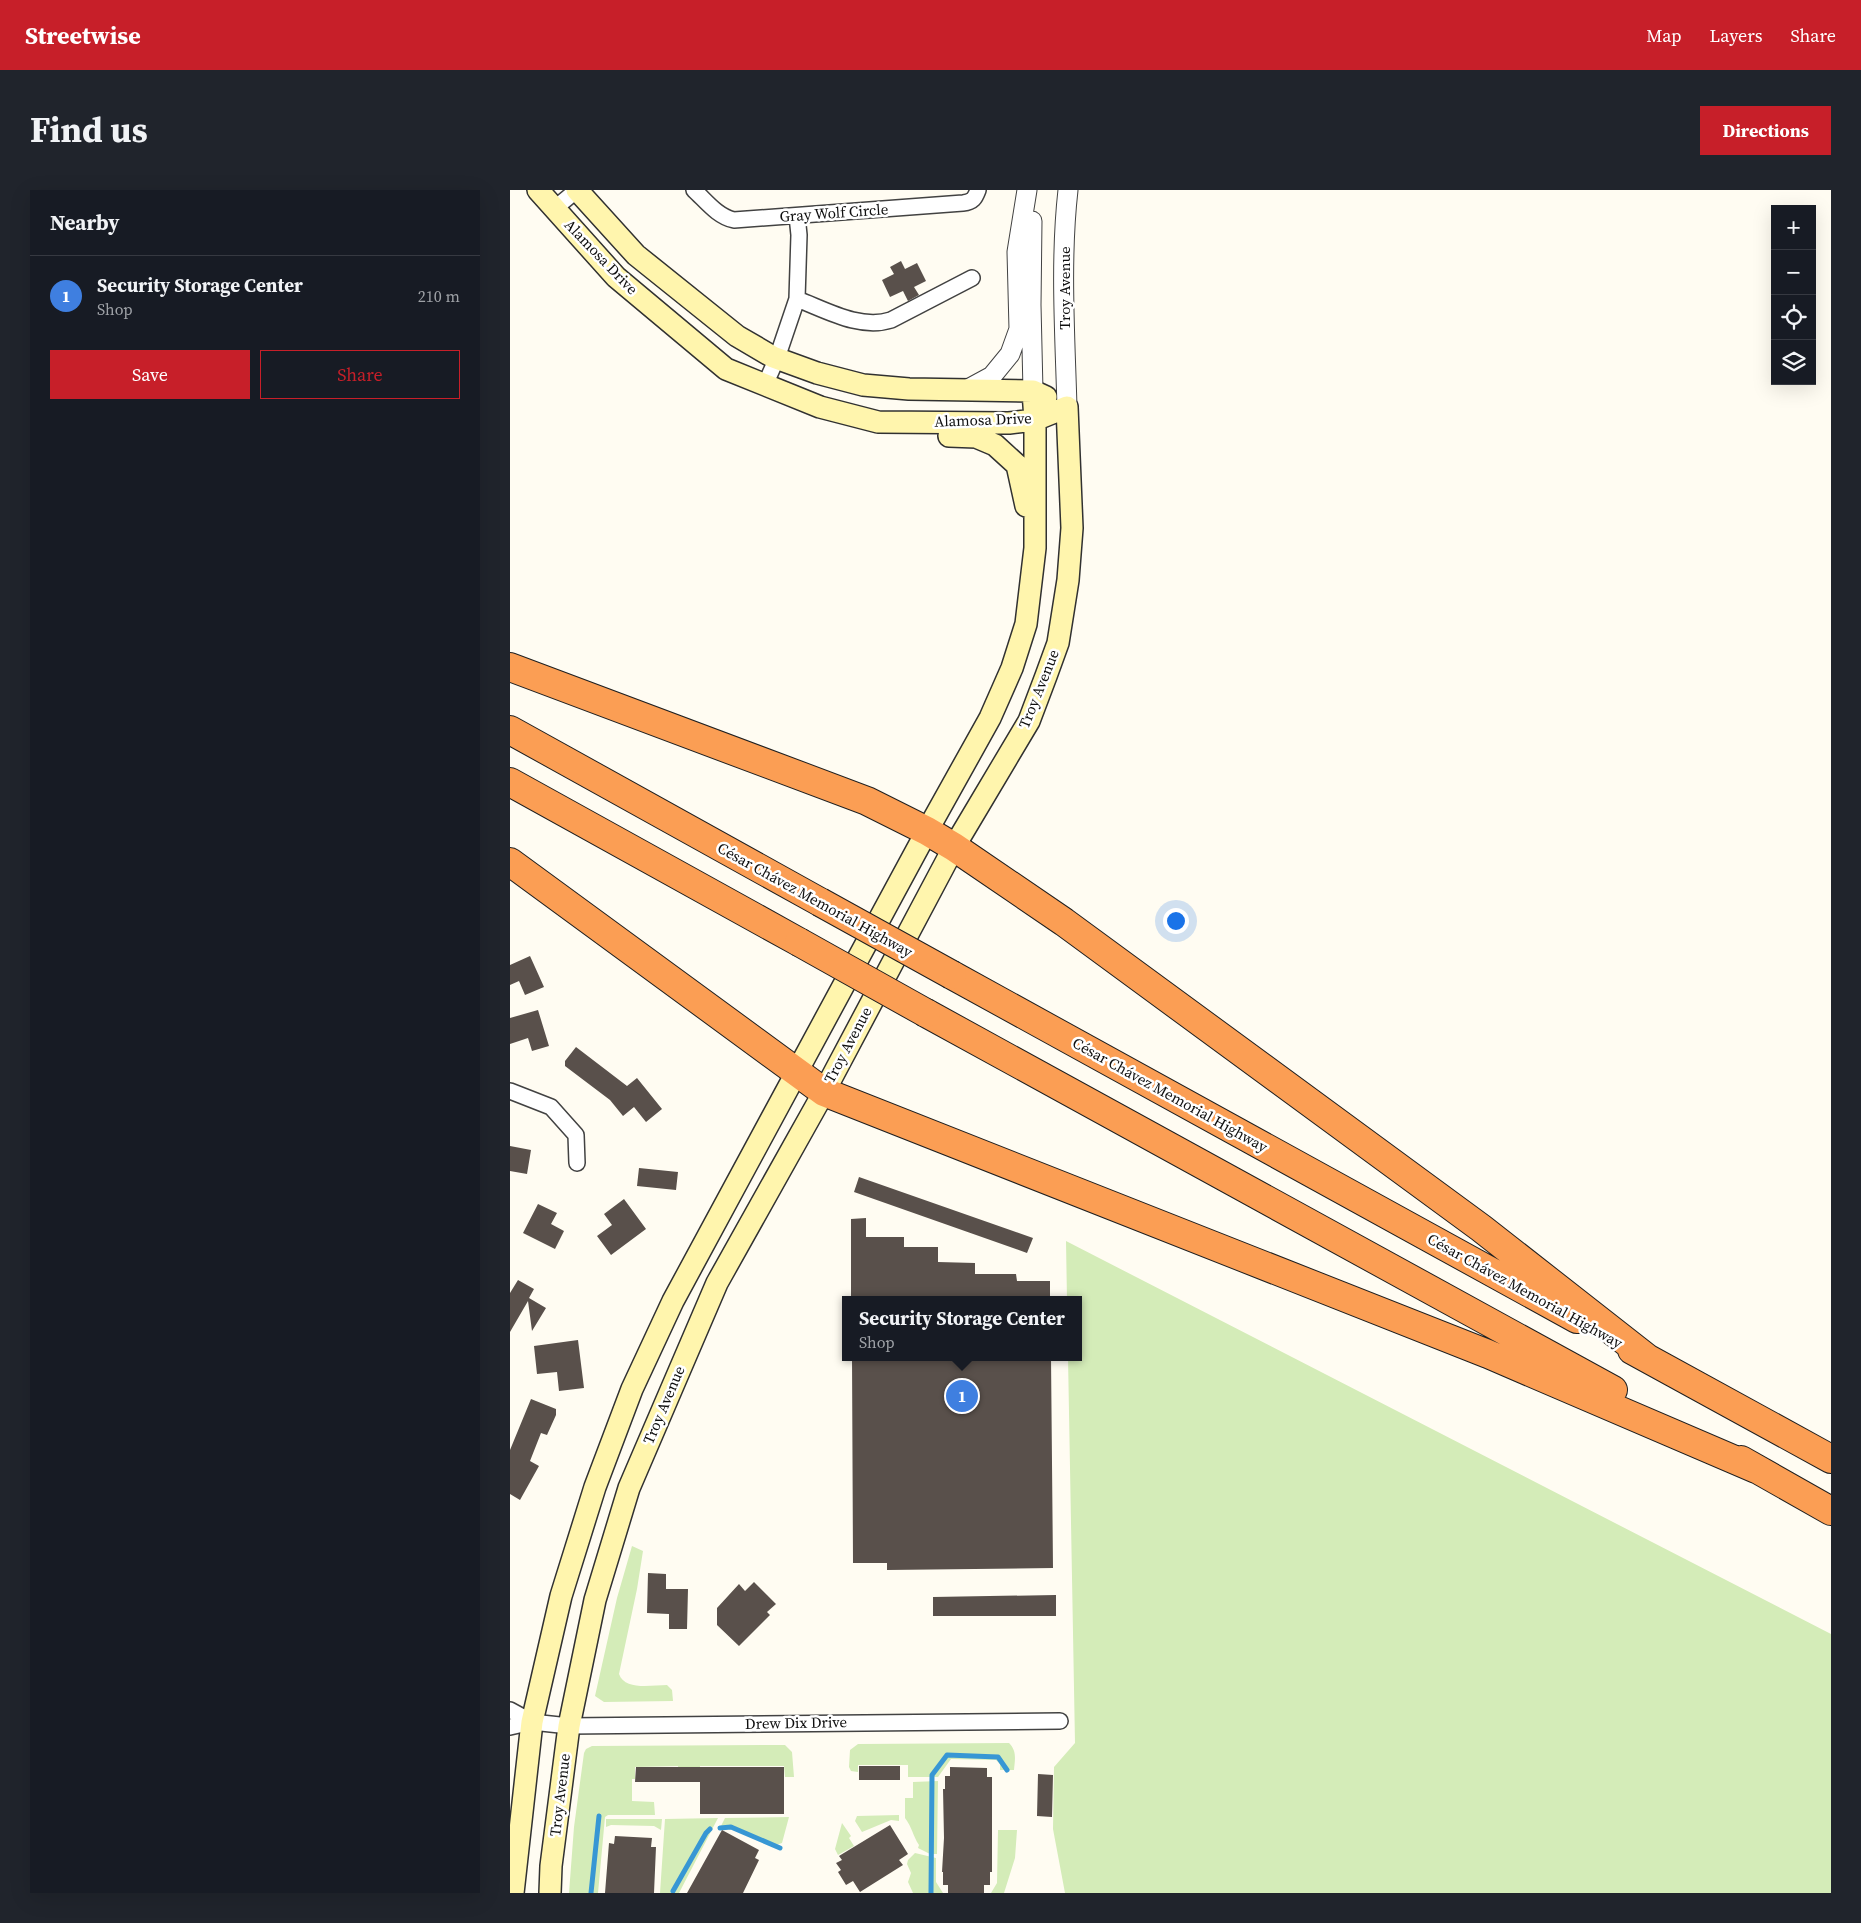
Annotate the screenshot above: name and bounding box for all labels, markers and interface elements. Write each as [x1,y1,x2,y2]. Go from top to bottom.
text: Streetwise [25,19,141,52]
text: Map [1646,23,1681,48]
text: Layers [1709,23,1762,48]
text: Share [1790,23,1836,48]
text: Find us [30,106,148,154]
button: Directions [1700,106,1831,155]
street label: Gray Wolf Circle [779,198,889,227]
map controls [1771,205,1816,385]
button: + [1771,205,1816,250]
text: Nearby [50,208,120,237]
street label: Alamosa Drive [560,214,643,299]
street label: Troy Avenue [1054,246,1075,330]
button: − [1771,250,1816,295]
text: Security Storage Center [97,272,303,298]
text: 1 [62,285,70,307]
text: 210 m [418,285,460,307]
button: locate [1771,295,1816,340]
text: Shop [97,298,133,320]
button: layers [1771,340,1816,385]
button: Save [50,350,250,399]
button: Share [260,350,460,399]
street label: Alamosa Drive [934,407,1032,432]
street label: Troy Avenue [1013,646,1064,731]
street label: César Chávez Memorial Highway [714,837,917,962]
your location [1163,908,1189,934]
street label: Troy Avenue [819,1003,877,1086]
street label: César Chávez Memorial Highway [1069,1032,1272,1157]
street label: César Chávez Memorial Highway [1424,1228,1627,1353]
popup [842,1296,1082,1361]
text: Security Storage Center [859,1305,1065,1331]
text: Shop [859,1331,895,1353]
street label: Troy Avenue [638,1362,690,1447]
pin: 1 [946,1377,978,1415]
street label: Drew Dix Drive [745,1711,847,1734]
street label: Troy Avenue [544,1752,575,1838]

